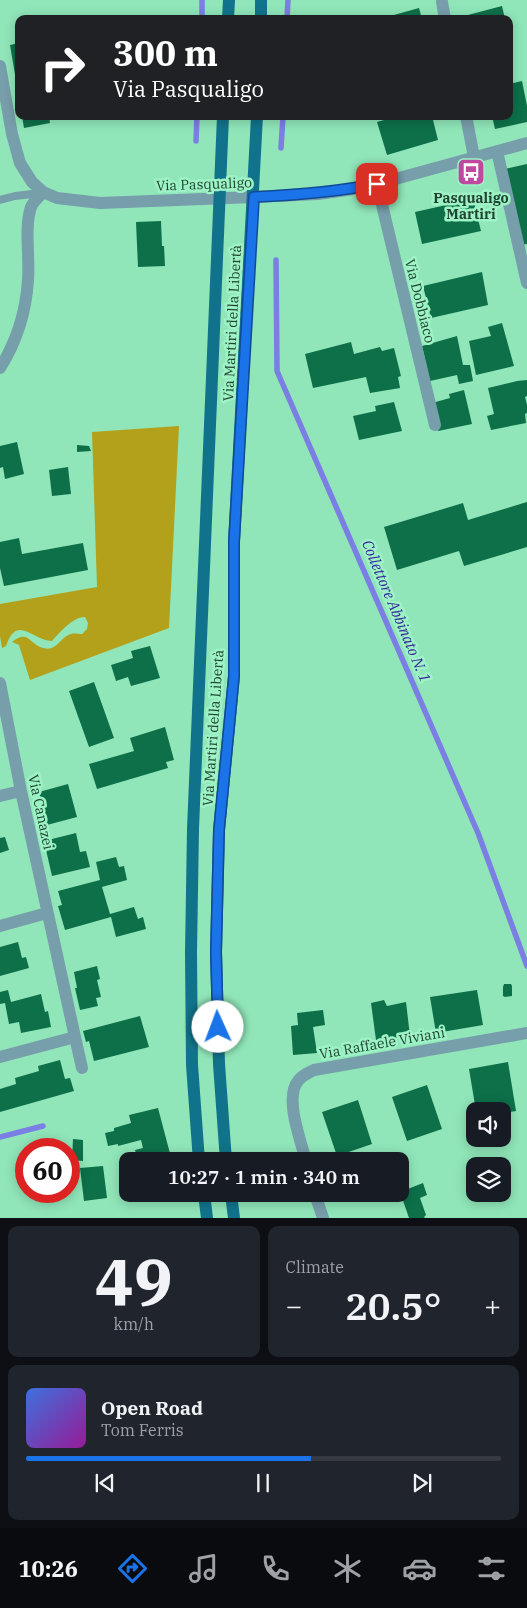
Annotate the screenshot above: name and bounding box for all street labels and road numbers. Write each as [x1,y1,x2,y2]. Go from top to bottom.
street label: Via Pasqualigo [156,173,252,195]
street label: Via Martiri della Libertà [219,244,245,402]
street label: Via Dobbiaco [401,257,439,345]
street label: Via Martiri della Libertà [199,649,227,807]
street label: Via Canazei [24,773,58,851]
street label: Via Raffaele Viviani [318,1023,446,1063]

